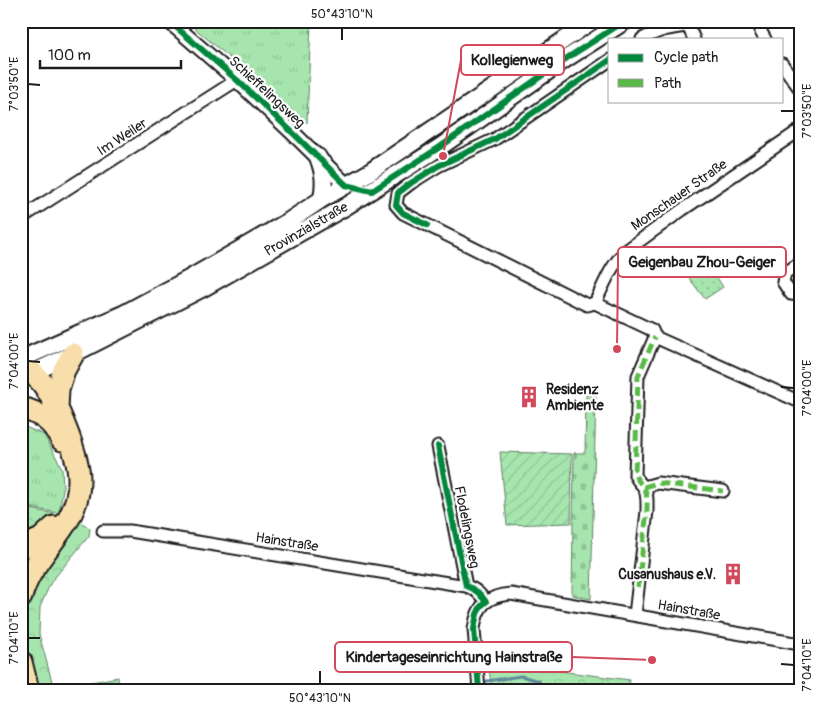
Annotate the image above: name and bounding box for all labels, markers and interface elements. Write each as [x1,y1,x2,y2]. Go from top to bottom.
text: 50°43'10"N [311,7,373,22]
scale bar [40,38,181,70]
legend [608,38,784,102]
callout: Kollegienweg [461,45,564,75]
text: 100 m [48,46,91,65]
text: Cycle path [654,48,718,67]
text: Kollegienweg [471,51,554,70]
street label: Schieffelingsweg [225,52,309,132]
text: 7°03'50"E [7,57,22,111]
text: Path [654,74,681,93]
text: 7°03'50"E [800,84,815,138]
street label: Im Weiler [94,115,150,159]
street label: Monschauer Straße [628,156,730,234]
street label: Provinzialstraße [261,198,351,260]
callout: Geigenbau Zhou-Geiger [618,247,786,277]
text: Geigenbau Zhou-Geiger [628,253,776,272]
text: 7°04'00"E [7,333,22,389]
text: 7°04'00"E [800,360,815,416]
place label: Residenz Ambiente [546,381,605,414]
building icon: Residenz Ambiente [516,384,542,410]
street label: Flodelingsweg [451,484,483,570]
street label: Hainstraße [254,529,320,555]
building icon: Cusanushaus e.V. [720,561,746,587]
place label: Cusanushaus e.V. [618,566,716,583]
street label: Hainstraße [656,596,722,624]
text: 7°04'10"E [7,611,22,665]
text: 7°04'10"E [800,638,815,692]
callout: Kindertageseinrichtung Hainstraße [335,642,572,672]
text: Kindertageseinrichtung Hainstraße [346,648,563,667]
text: 50°43'10"N [289,691,351,706]

